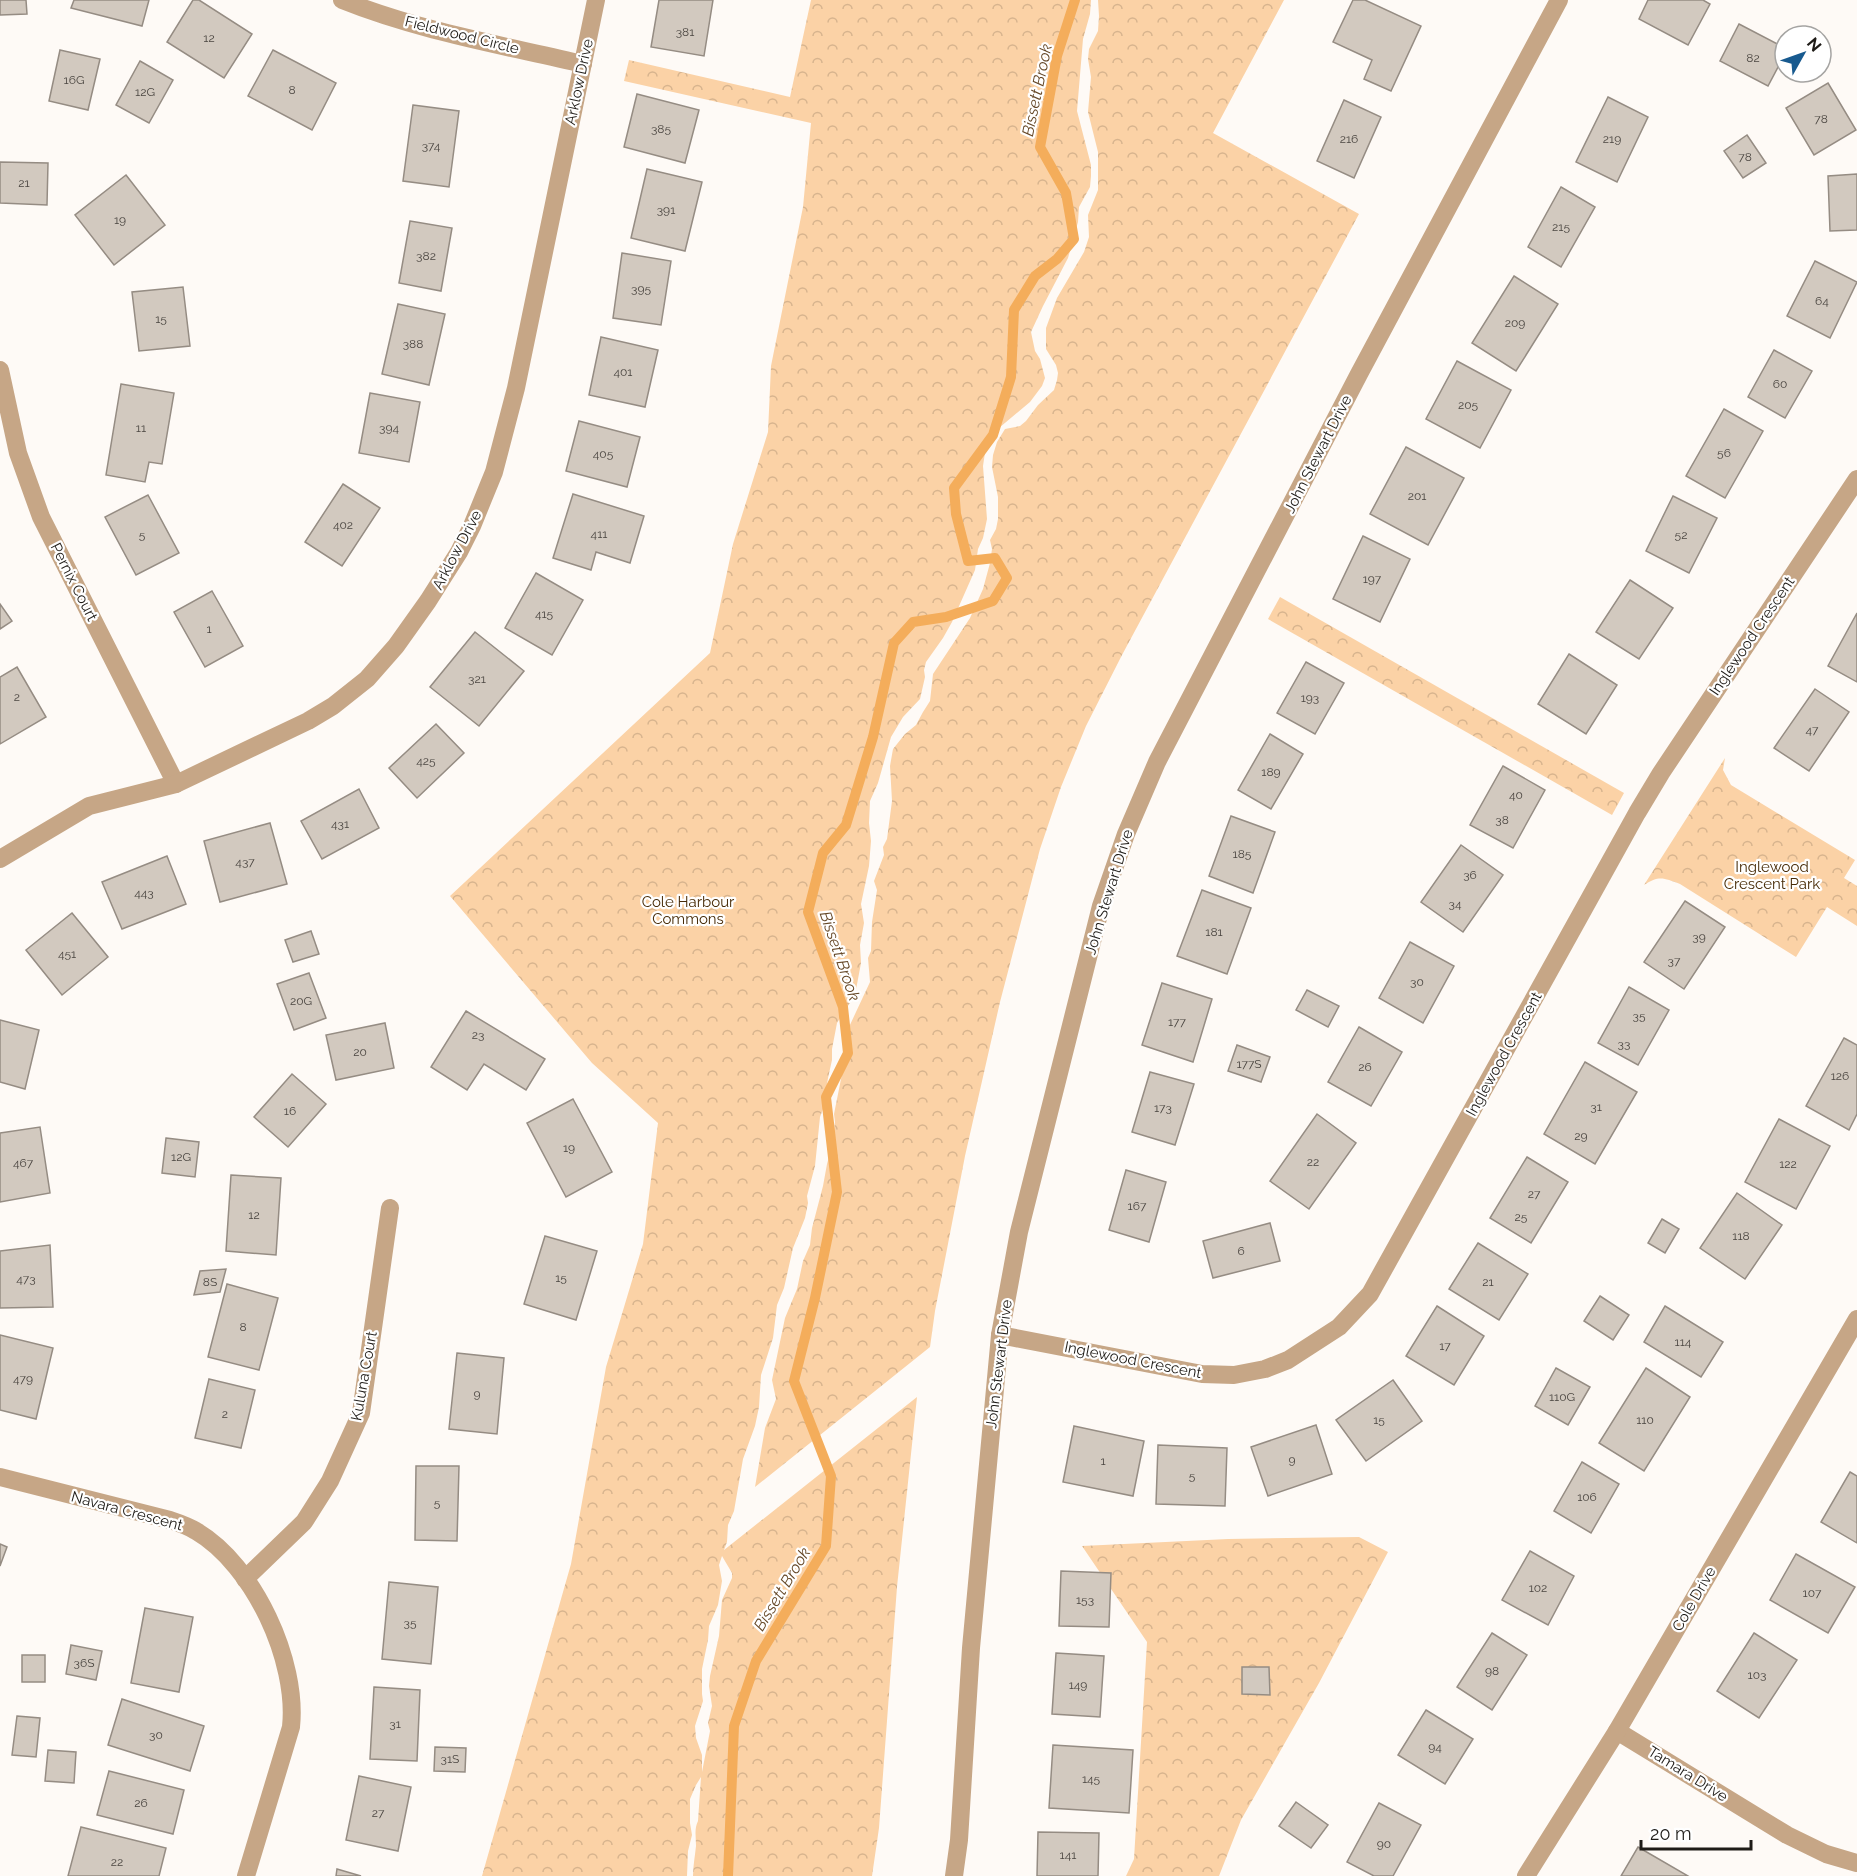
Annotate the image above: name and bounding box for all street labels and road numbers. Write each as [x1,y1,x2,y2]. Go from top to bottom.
street label: Fieldwood Circle [403,12,521,58]
street label: Arklow Drive [561,37,597,127]
street label: John Stewart Drive [1280,392,1356,516]
street label: Arklow Drive [429,507,486,593]
street label: Pernix Court [47,540,101,624]
street label: Inglewood Crescent [1706,573,1798,699]
street label: John Stewart Drive [1081,827,1137,957]
street label: Inglewood Crescent [1462,989,1546,1119]
street label: John Stewart Drive [982,1298,1016,1430]
street label: Kuluna Court [347,1330,381,1422]
street label: Inglewood Crescent [1063,1338,1203,1382]
street label: Navara Crescent [69,1487,185,1535]
street label: Cole Drive [1668,1563,1720,1635]
street label: Tamara Drive [1645,1742,1731,1806]

